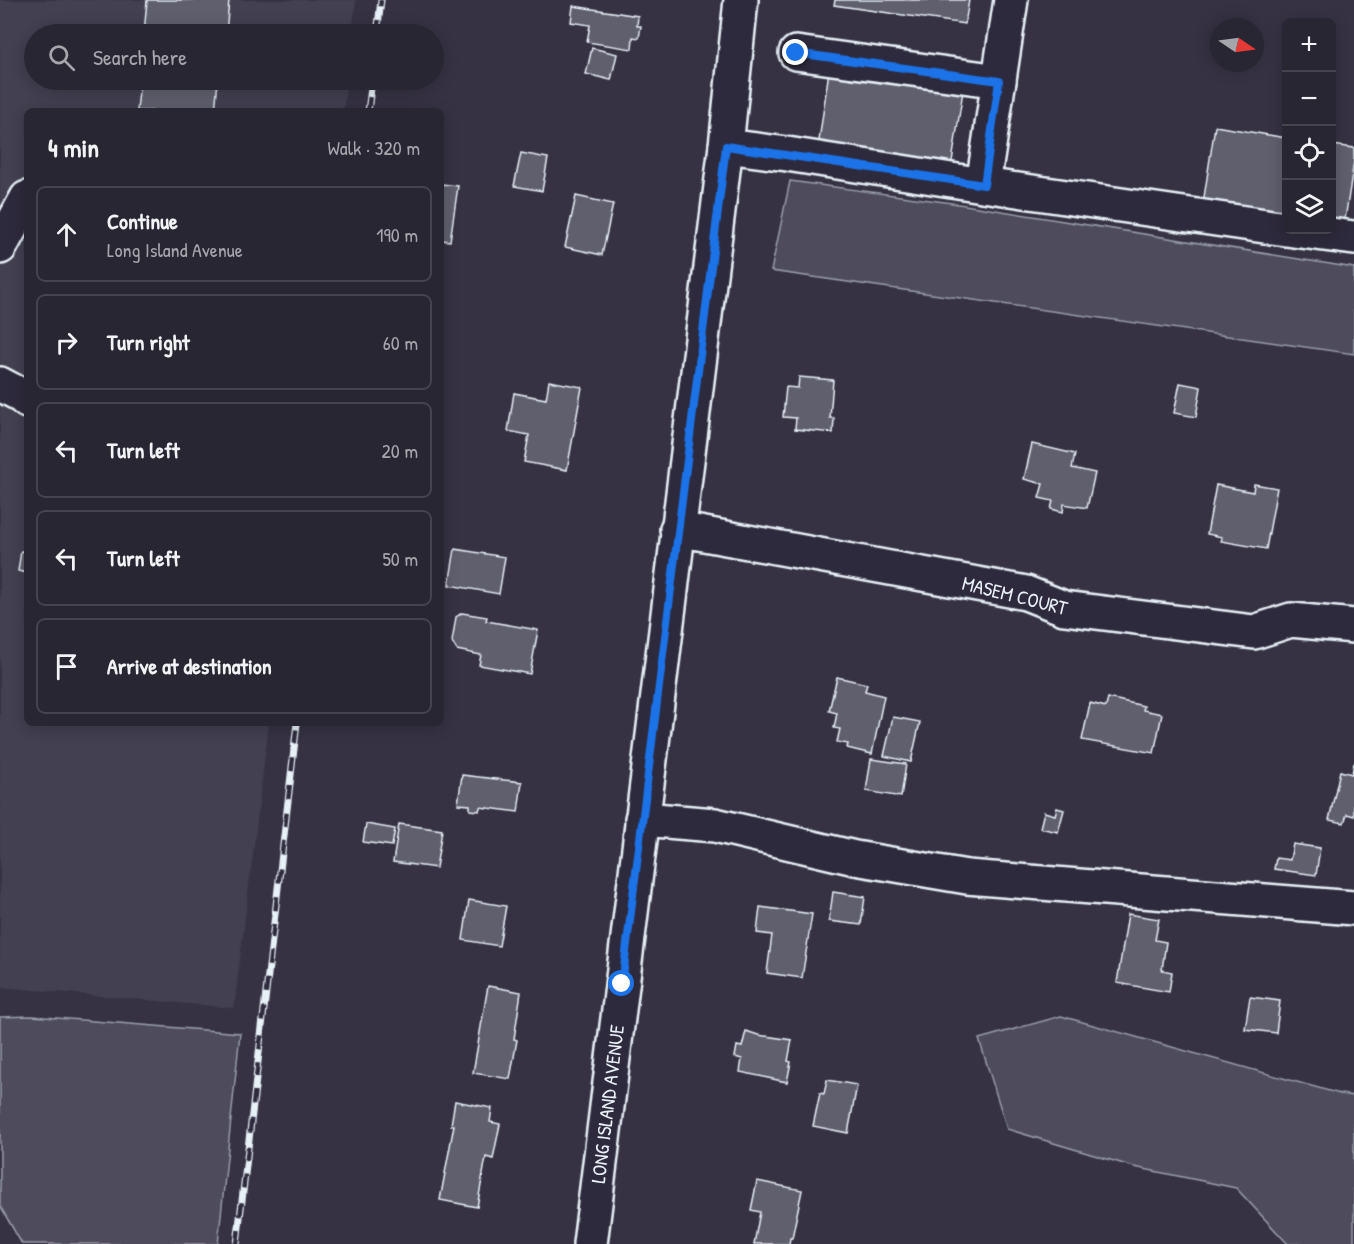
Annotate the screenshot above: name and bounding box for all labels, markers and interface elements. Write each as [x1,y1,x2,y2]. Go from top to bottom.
north arrow [1210,18,1264,72]
map controls [1282,18,1336,234]
button: + [1282,18,1336,72]
search box [24,24,444,90]
route end [782,39,808,65]
icon: search [45,41,78,74]
text: Search here [93,42,187,72]
button: − [1282,72,1336,126]
button: locate [1282,126,1336,180]
text: 4 min [48,130,99,165]
text: Walk · 320 m [328,134,420,161]
button: layers [1282,180,1336,234]
text: Continue [107,206,178,236]
icon: ahead [50,218,83,251]
text: 190 m [376,221,418,248]
text: Long Island Avenue [107,236,243,263]
icon: right [50,326,83,359]
text: Turn right [107,327,190,357]
text: 60 m [383,329,418,356]
icon: left [50,434,83,467]
text: Turn left [107,435,180,465]
text: 20 m [381,437,418,464]
icon: left [50,542,83,575]
text: Turn left [107,543,180,573]
text: 50 m [382,545,418,572]
street label: MASEM COURT [959,569,1071,621]
icon: arrive [50,650,83,683]
text: Arrive at destination [107,651,272,681]
route start [608,970,634,996]
street label: LONG ISLAND AVENUE [584,1023,630,1185]

